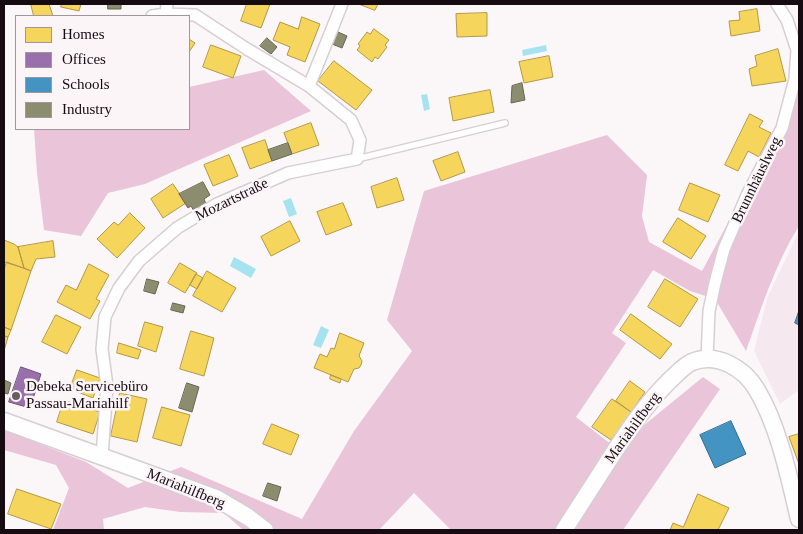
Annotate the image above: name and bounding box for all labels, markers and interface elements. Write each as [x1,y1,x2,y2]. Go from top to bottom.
legend [15,15,190,130]
text: Homes [62,26,105,42]
text: Offices [62,51,106,67]
text: Schools [62,76,110,92]
text: Industry [62,101,112,117]
street label: Brunnhäuslweg [728,134,786,226]
street label: Mozartstraße [192,175,272,225]
place label: Debeka Servicebüro Passau-Mariahilf [26,378,148,413]
street label: Mariahilfberg [601,389,665,467]
marker: Debeka Servicebüro Passau-Mariahilf [10,390,22,402]
street label: Mariahilfberg [144,465,228,513]

